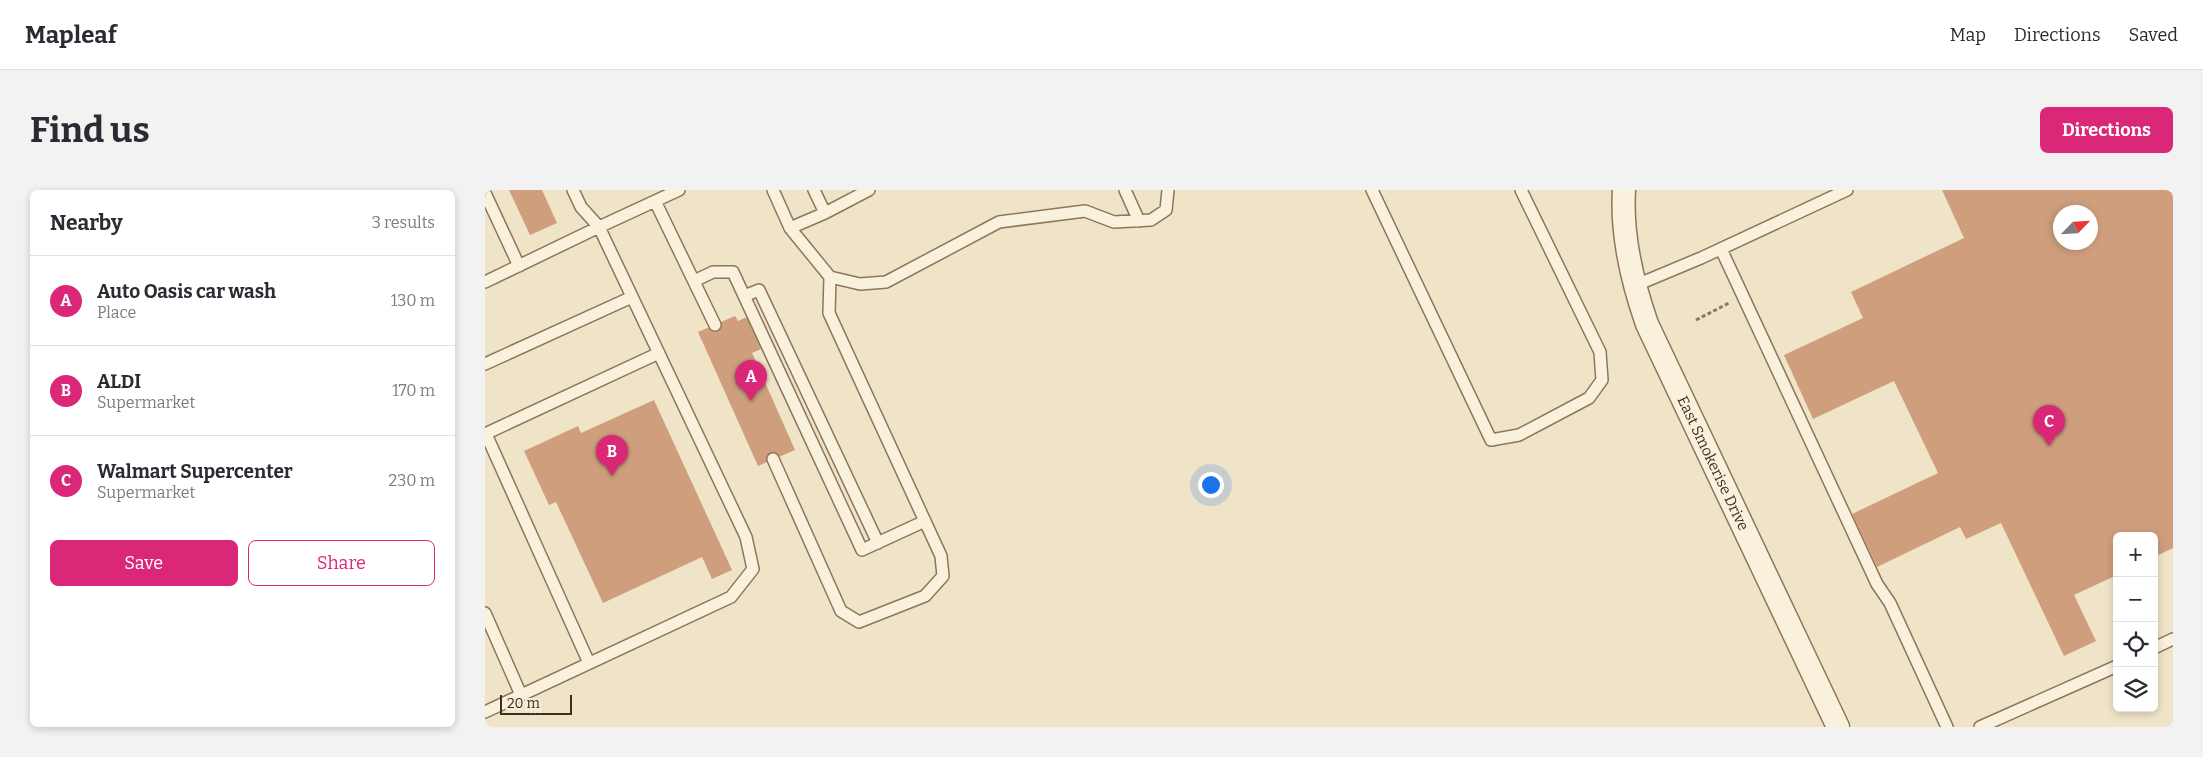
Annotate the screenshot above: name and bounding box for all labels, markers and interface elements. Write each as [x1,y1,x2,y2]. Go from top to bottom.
text: Mapleaf [25,21,117,49]
text: Map [1950,24,1986,46]
text: Directions [2014,24,2101,46]
text: Saved [2129,24,2178,46]
button: Directions [2040,107,2173,153]
text: Find us [30,109,150,151]
north arrow [2053,205,2098,250]
text: Nearby [50,210,123,236]
text: 3 results [372,213,435,232]
text: Auto Oasis car wash [97,280,276,303]
text: A [60,291,72,310]
text: 130 m [391,291,435,310]
text: Place [97,303,136,322]
pin: A [735,360,767,401]
text: ALDI [97,370,141,393]
text: B [61,381,71,400]
text: 170 m [392,381,435,400]
text: Supermarket [97,393,195,412]
street label: East Smokerise Drive [1673,393,1753,534]
pin: C [2033,405,2065,446]
pin: B [596,435,628,476]
text: Walmart Supercenter [97,460,293,483]
text: C [61,471,71,490]
text: 230 m [388,471,435,490]
your location [1198,472,1224,498]
text: Supermarket [97,483,195,502]
map controls [2113,532,2158,712]
button: + [2113,532,2158,577]
button: Save [50,540,238,586]
button: Share [248,540,435,586]
button: − [2113,577,2158,622]
button: locate [2113,622,2158,667]
button: layers [2113,667,2158,712]
scale bar [500,692,573,715]
text: 20 m [507,695,540,712]

